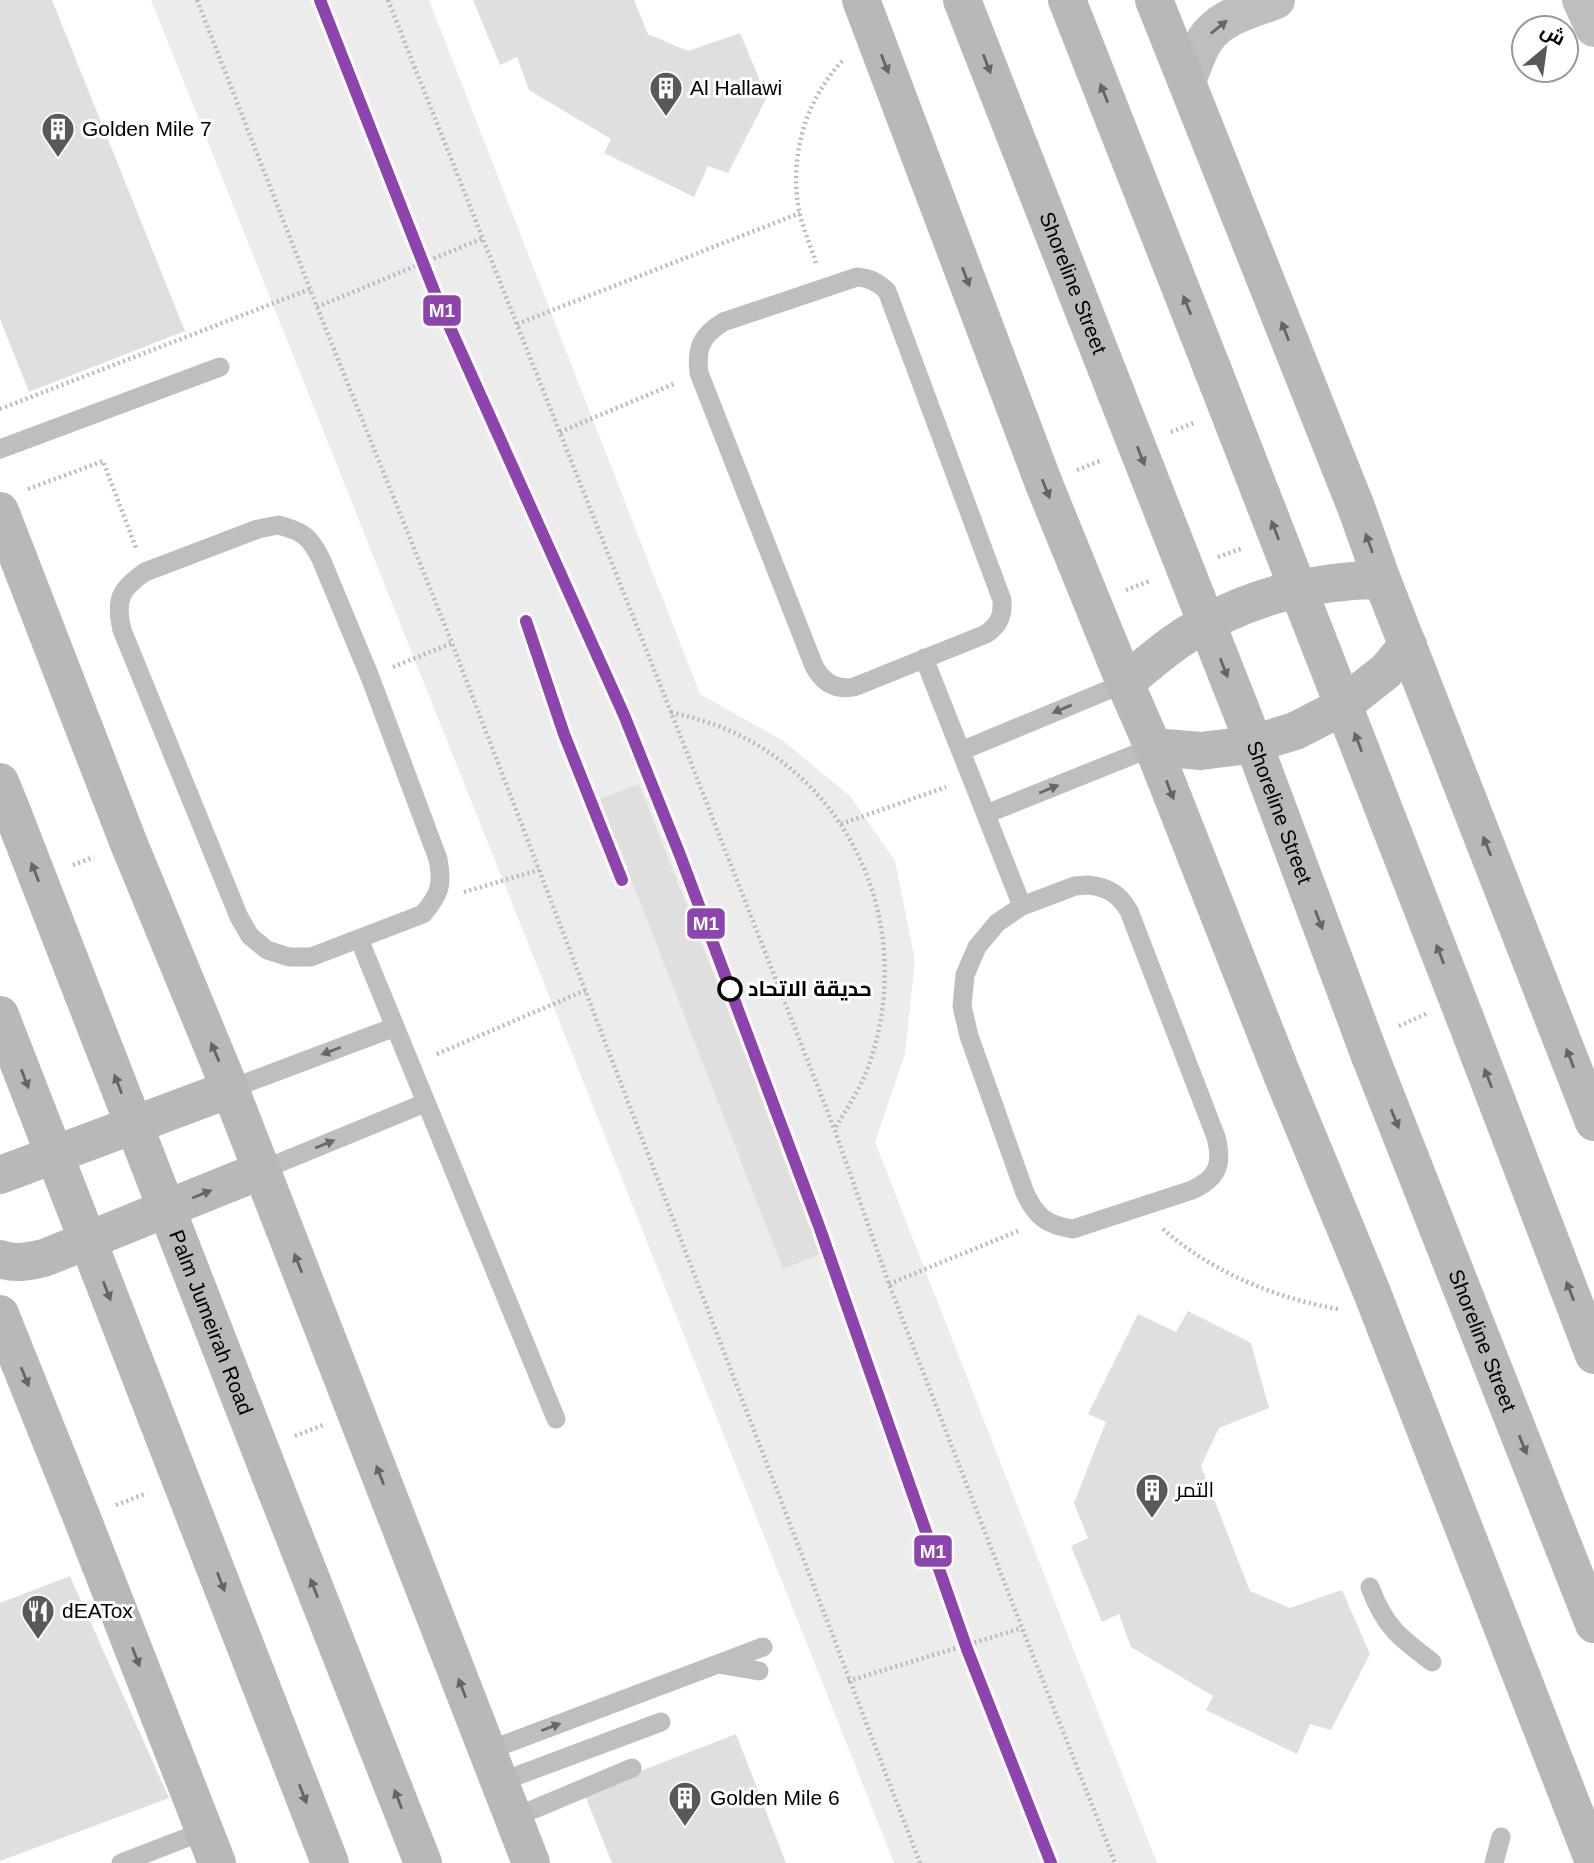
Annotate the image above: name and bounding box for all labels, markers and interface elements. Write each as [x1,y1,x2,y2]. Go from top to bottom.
north arrow [1510,14,1580,84]
one-way arrow [1209,19,1227,34]
text: ش [1537,19,1569,51]
one-way arrow [880,53,891,74]
one-way arrow [982,53,993,74]
building icon: Al Hallawi [647,69,685,118]
place label: Al Hallawi [690,76,782,99]
one-way arrow [1098,82,1109,103]
building icon: Golden Mile 7 [39,110,77,159]
place label: Golden Mile 7 [82,117,212,140]
street label: Shoreline Street [1035,209,1112,357]
one-way arrow [961,266,972,287]
line badge: M1 [422,294,462,327]
one-way arrow [1182,294,1193,315]
text: M1 [429,300,456,321]
one-way arrow [1280,320,1291,341]
one-way arrow [1135,446,1146,467]
one-way arrow [1041,479,1052,500]
one-way arrow [1270,519,1281,540]
one-way arrow [1363,532,1374,553]
one-way arrow [1219,658,1230,679]
one-way arrow [1051,704,1072,715]
one-way arrow [1352,731,1363,752]
street label: Shoreline Street [1243,738,1317,887]
one-way arrow [1165,780,1176,801]
one-way arrow [1039,783,1060,794]
one-way arrow [1482,835,1493,856]
one-way arrow [30,861,41,882]
line badge: M1 [686,907,726,940]
one-way arrow [1314,909,1325,930]
text: M1 [693,913,720,934]
one-way arrow [1435,943,1446,964]
marker: حديقة الاتحاد [718,977,742,1001]
place label: حديقة الاتحاد [748,977,872,1001]
one-way arrow [209,1041,220,1062]
one-way arrow [320,1046,341,1057]
one-way arrow [1564,1047,1575,1068]
one-way arrow [19,1068,30,1089]
one-way arrow [1483,1068,1494,1089]
one-way arrow [112,1074,123,1095]
one-way arrow [1390,1109,1401,1130]
one-way arrow [314,1138,335,1149]
one-way arrow [192,1189,213,1200]
street label: Palm Jumeirah Road [165,1227,258,1418]
one-way arrow [292,1253,303,1274]
street label: Shoreline Street [1444,1266,1521,1415]
one-way arrow [102,1280,113,1301]
one-way arrow [1564,1280,1575,1301]
one-way arrow [20,1367,31,1388]
one-way arrow [1518,1434,1529,1455]
one-way arrow [375,1465,386,1486]
building icon: التمر [1133,1471,1171,1520]
place label: التمر [1175,1478,1214,1502]
line badge: M1 [913,1534,953,1568]
text: M1 [920,1541,947,1562]
one-way arrow [215,1572,226,1593]
one-way arrow [309,1577,320,1598]
restaurant icon: dEATox [19,1592,57,1641]
place label: dEATox [62,1599,133,1622]
one-way arrow [131,1646,142,1667]
one-way arrow [457,1677,468,1698]
one-way arrow [540,1721,561,1732]
building icon: Golden Mile 6 [666,1779,704,1828]
one-way arrow [298,1784,309,1805]
place label: Golden Mile 6 [710,1786,840,1809]
one-way arrow [392,1789,403,1810]

